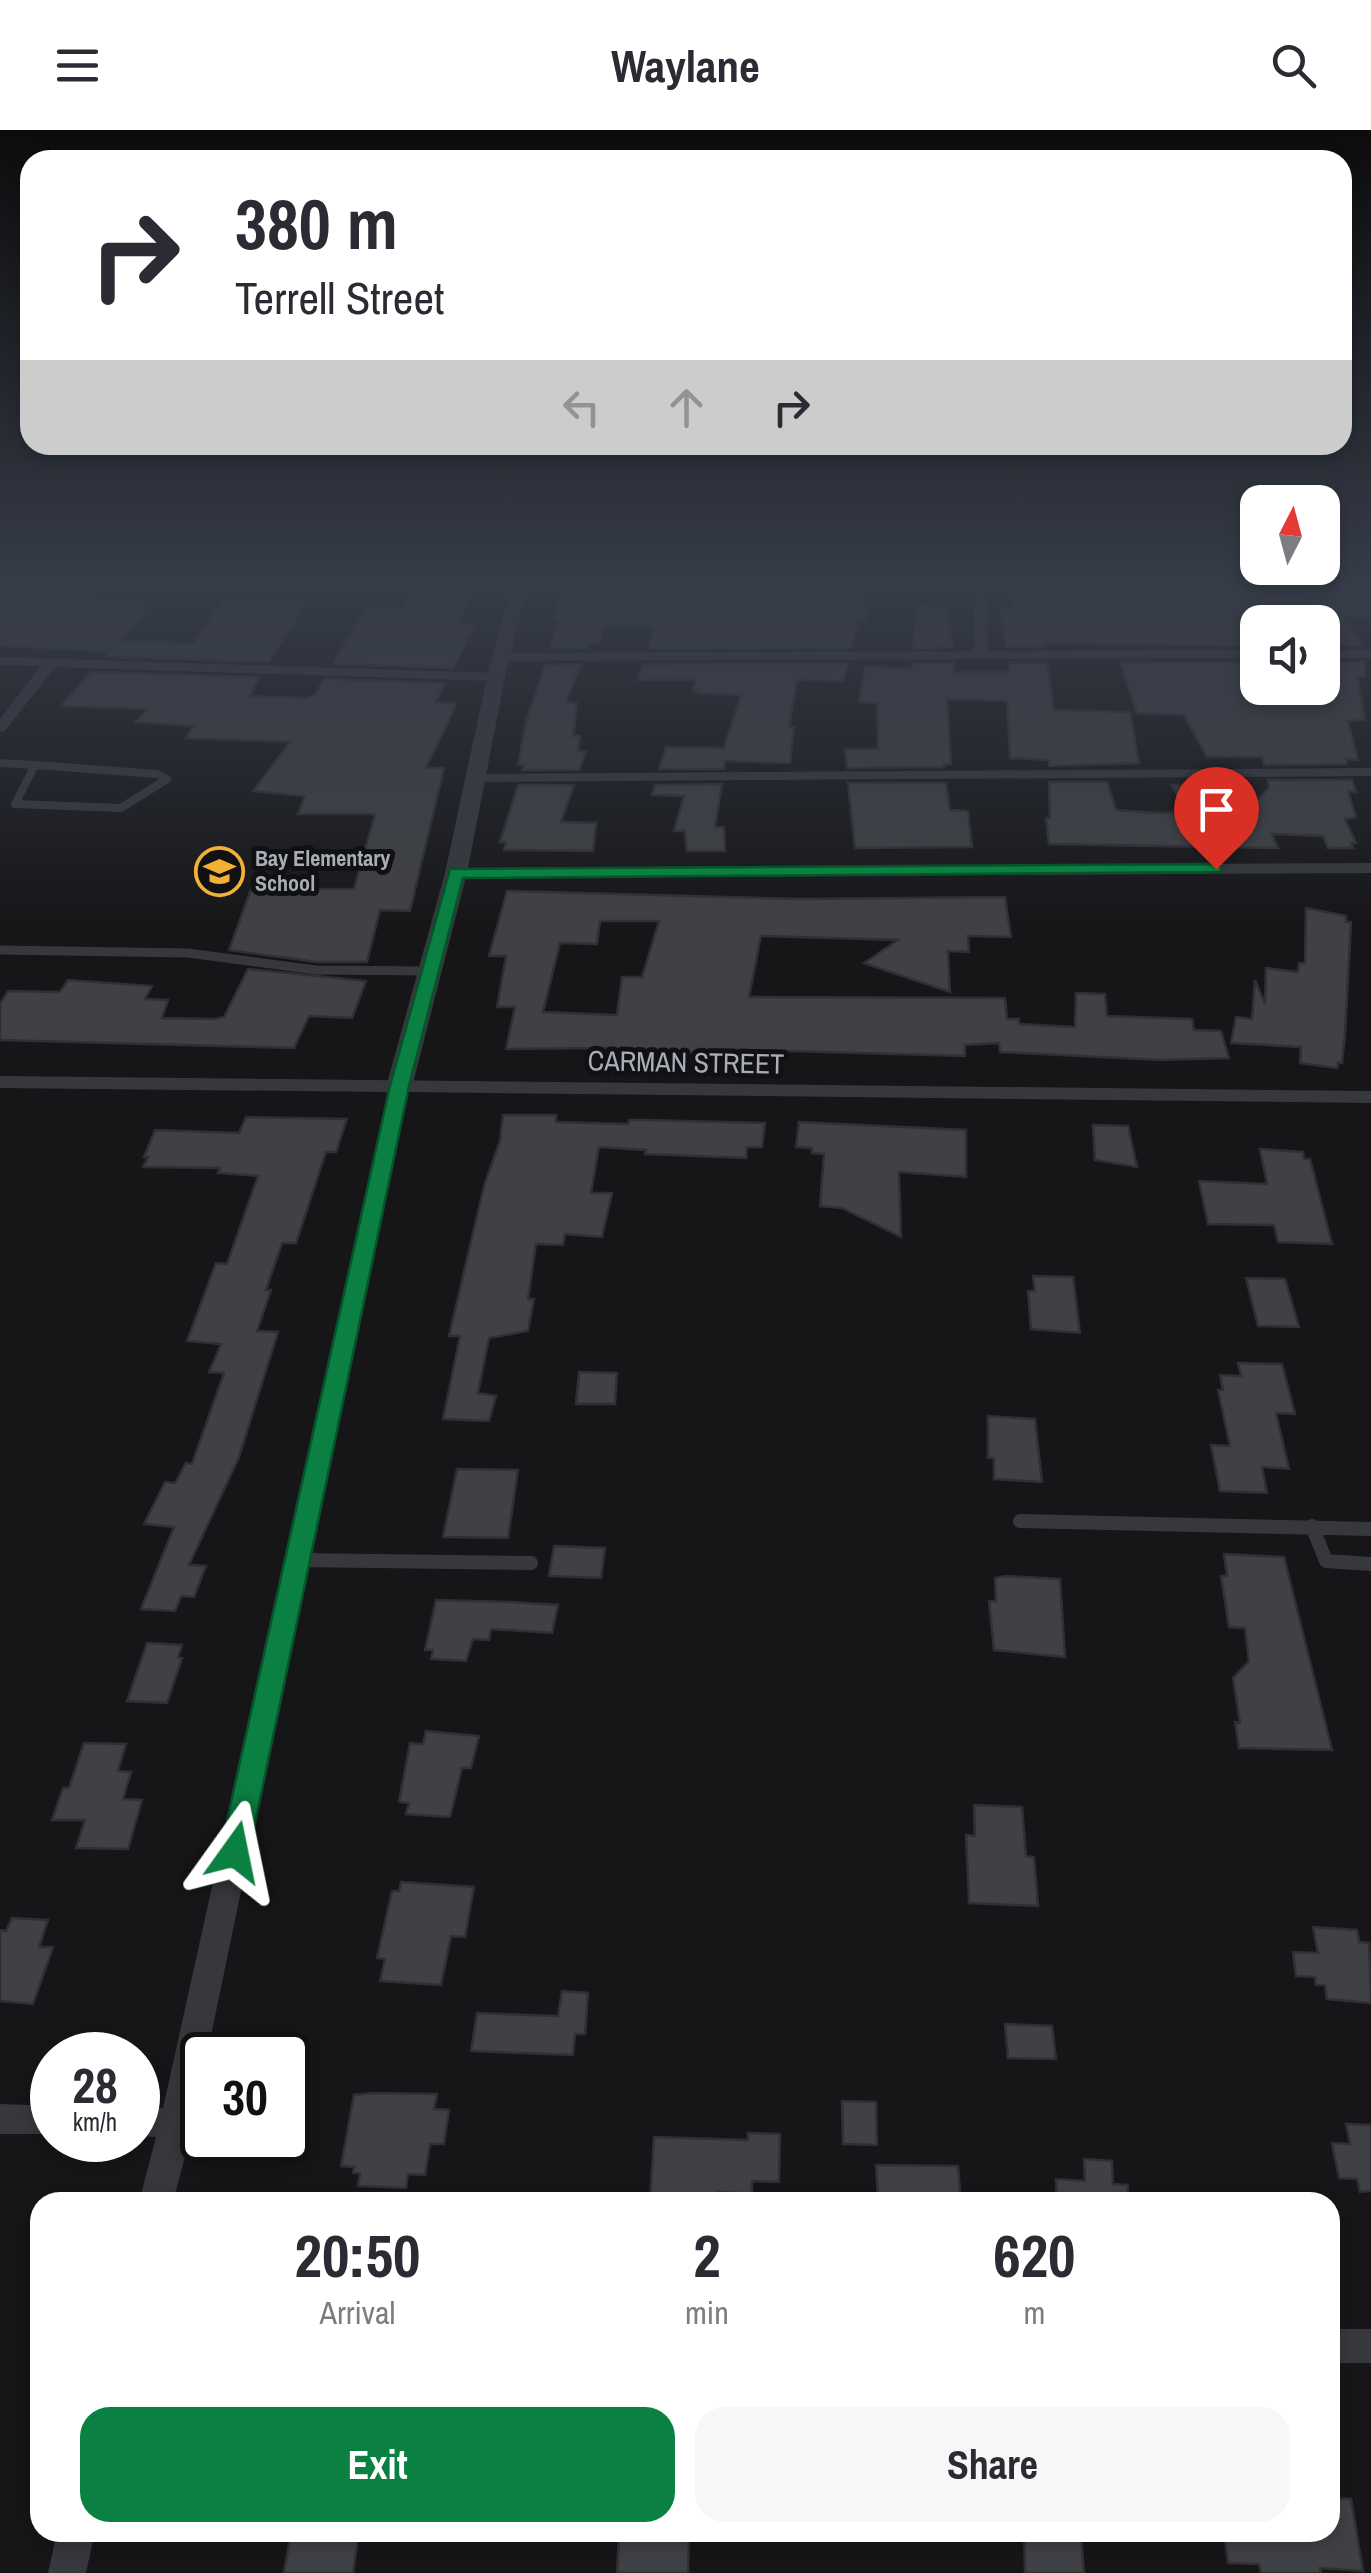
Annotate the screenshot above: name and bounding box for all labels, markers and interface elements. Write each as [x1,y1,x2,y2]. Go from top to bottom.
text: Waylane [611,35,760,96]
icon: menu [50,38,105,93]
icon: search [1266,38,1321,93]
text: 380 m [235,177,398,271]
icon: right [70,190,200,320]
text: Terrell Street [235,267,444,328]
icon: left [554,380,609,435]
icon: ahead [659,380,714,435]
icon: right [764,380,819,435]
north arrow [1240,485,1340,585]
map controls [1240,485,1340,705]
button: sound [1240,605,1340,705]
pin [1174,767,1259,870]
icon: arrive [1189,782,1244,837]
place label: Bay Elementary School [255,843,390,898]
school or university icon: Bay Elementary School [194,845,246,897]
street label: CARMAN STREET [587,1041,785,1083]
position arrow [183,1800,287,1904]
speed limit sign: 30 [180,2032,310,2162]
text: 28 [72,2051,118,2119]
text: km/h [73,2105,117,2139]
text: 20:50 [295,2215,420,2296]
text: 2 [693,2215,721,2296]
text: 620 [993,2215,1075,2296]
text: Arrival [320,2291,395,2334]
text: min [685,2291,729,2334]
text: m [1023,2291,1045,2334]
button: Exit [80,2407,675,2522]
button: Share [695,2407,1290,2522]

